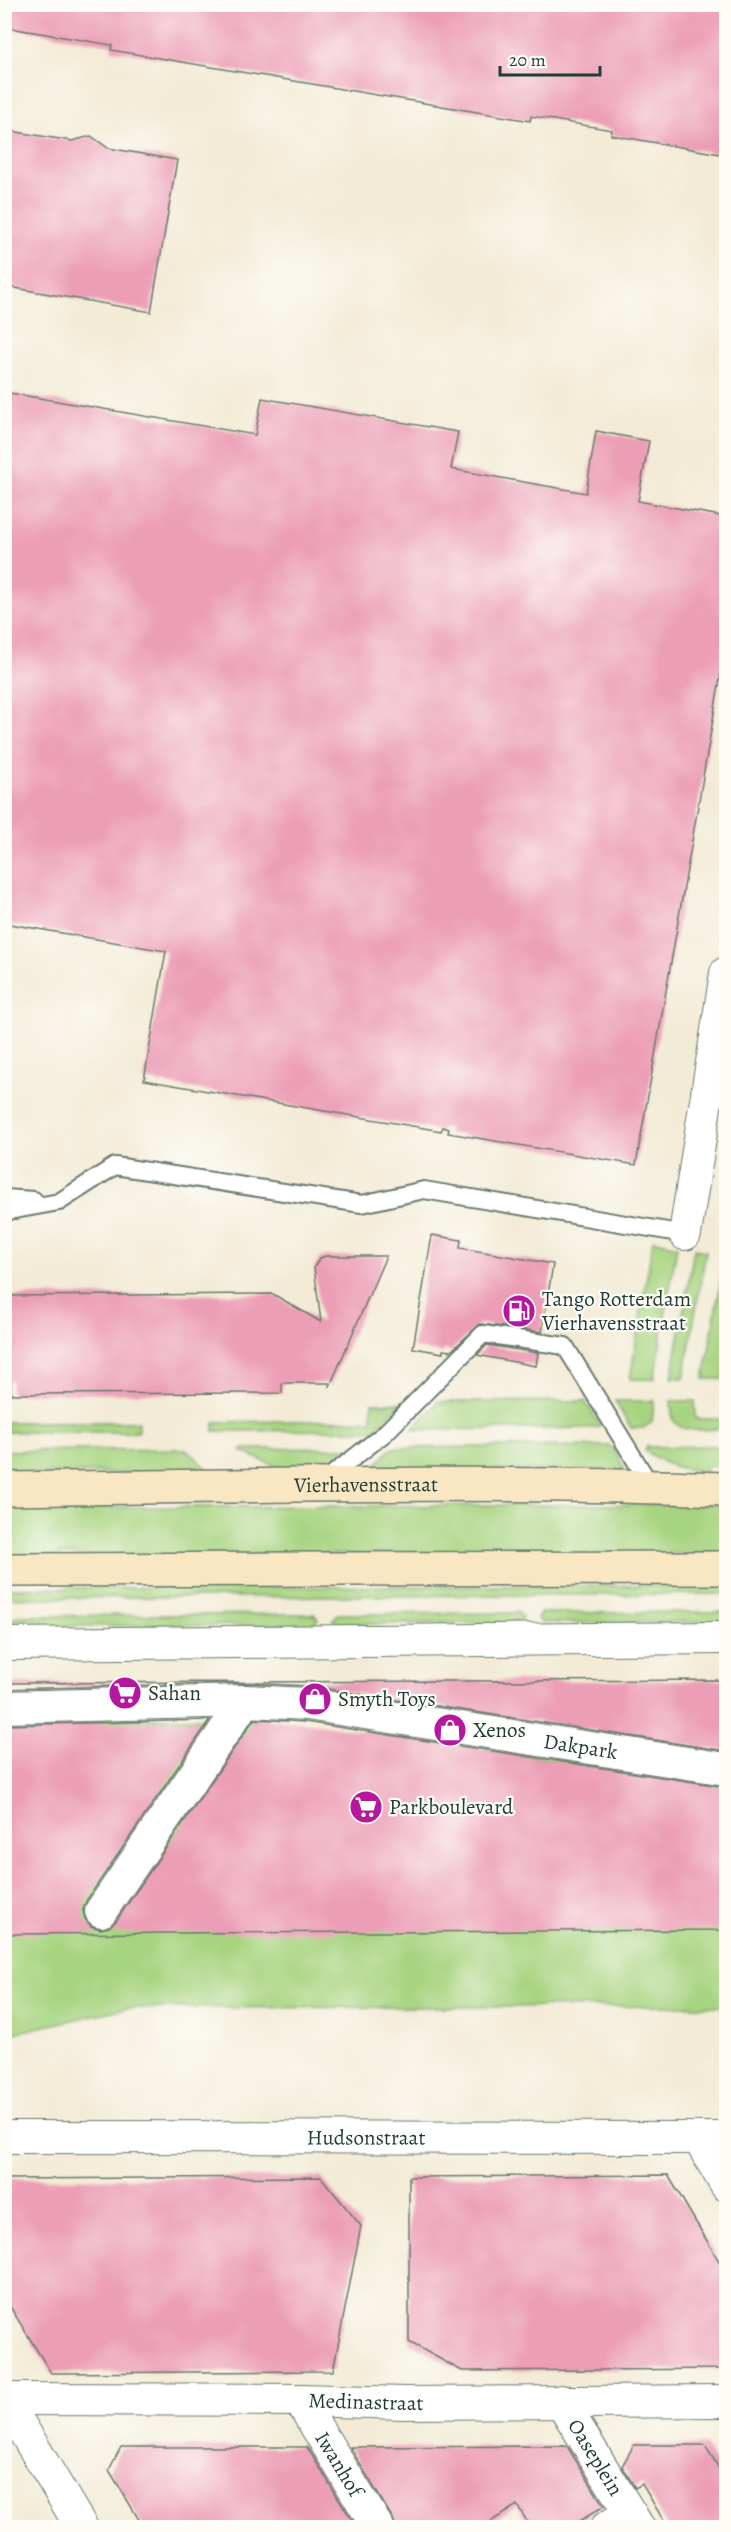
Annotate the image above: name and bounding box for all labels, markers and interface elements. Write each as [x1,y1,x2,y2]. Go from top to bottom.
scale bar [500,39,600,77]
text: 20 m [509,48,546,72]
place label: Tango Rotterdam Vierhavensstraat [541,1285,691,1337]
fuel station icon: Tango Rotterdam Vierhavensstraat [501,1293,537,1329]
street label: Vierhavensstraat [293,1470,438,1499]
supermarket icon: Sahan [107,1675,143,1711]
place label: Sahan [148,1679,201,1707]
shop icon: Smyth Toys [297,1681,333,1717]
place label: Smyth Toys [338,1685,436,1713]
shop icon: Xenos [432,1712,468,1748]
place label: Xenos [473,1716,526,1744]
street label: Dakpark [542,1727,620,1766]
supermarket icon: Parkboulevard [348,1789,384,1825]
place label: Parkboulevard [389,1793,514,1821]
street label: Hudsonstraat [307,2123,425,2152]
street label: Medinastraat [308,2386,424,2417]
street label: Oaseplein [561,2414,630,2501]
street label: Iwanhof [309,2426,371,2504]

